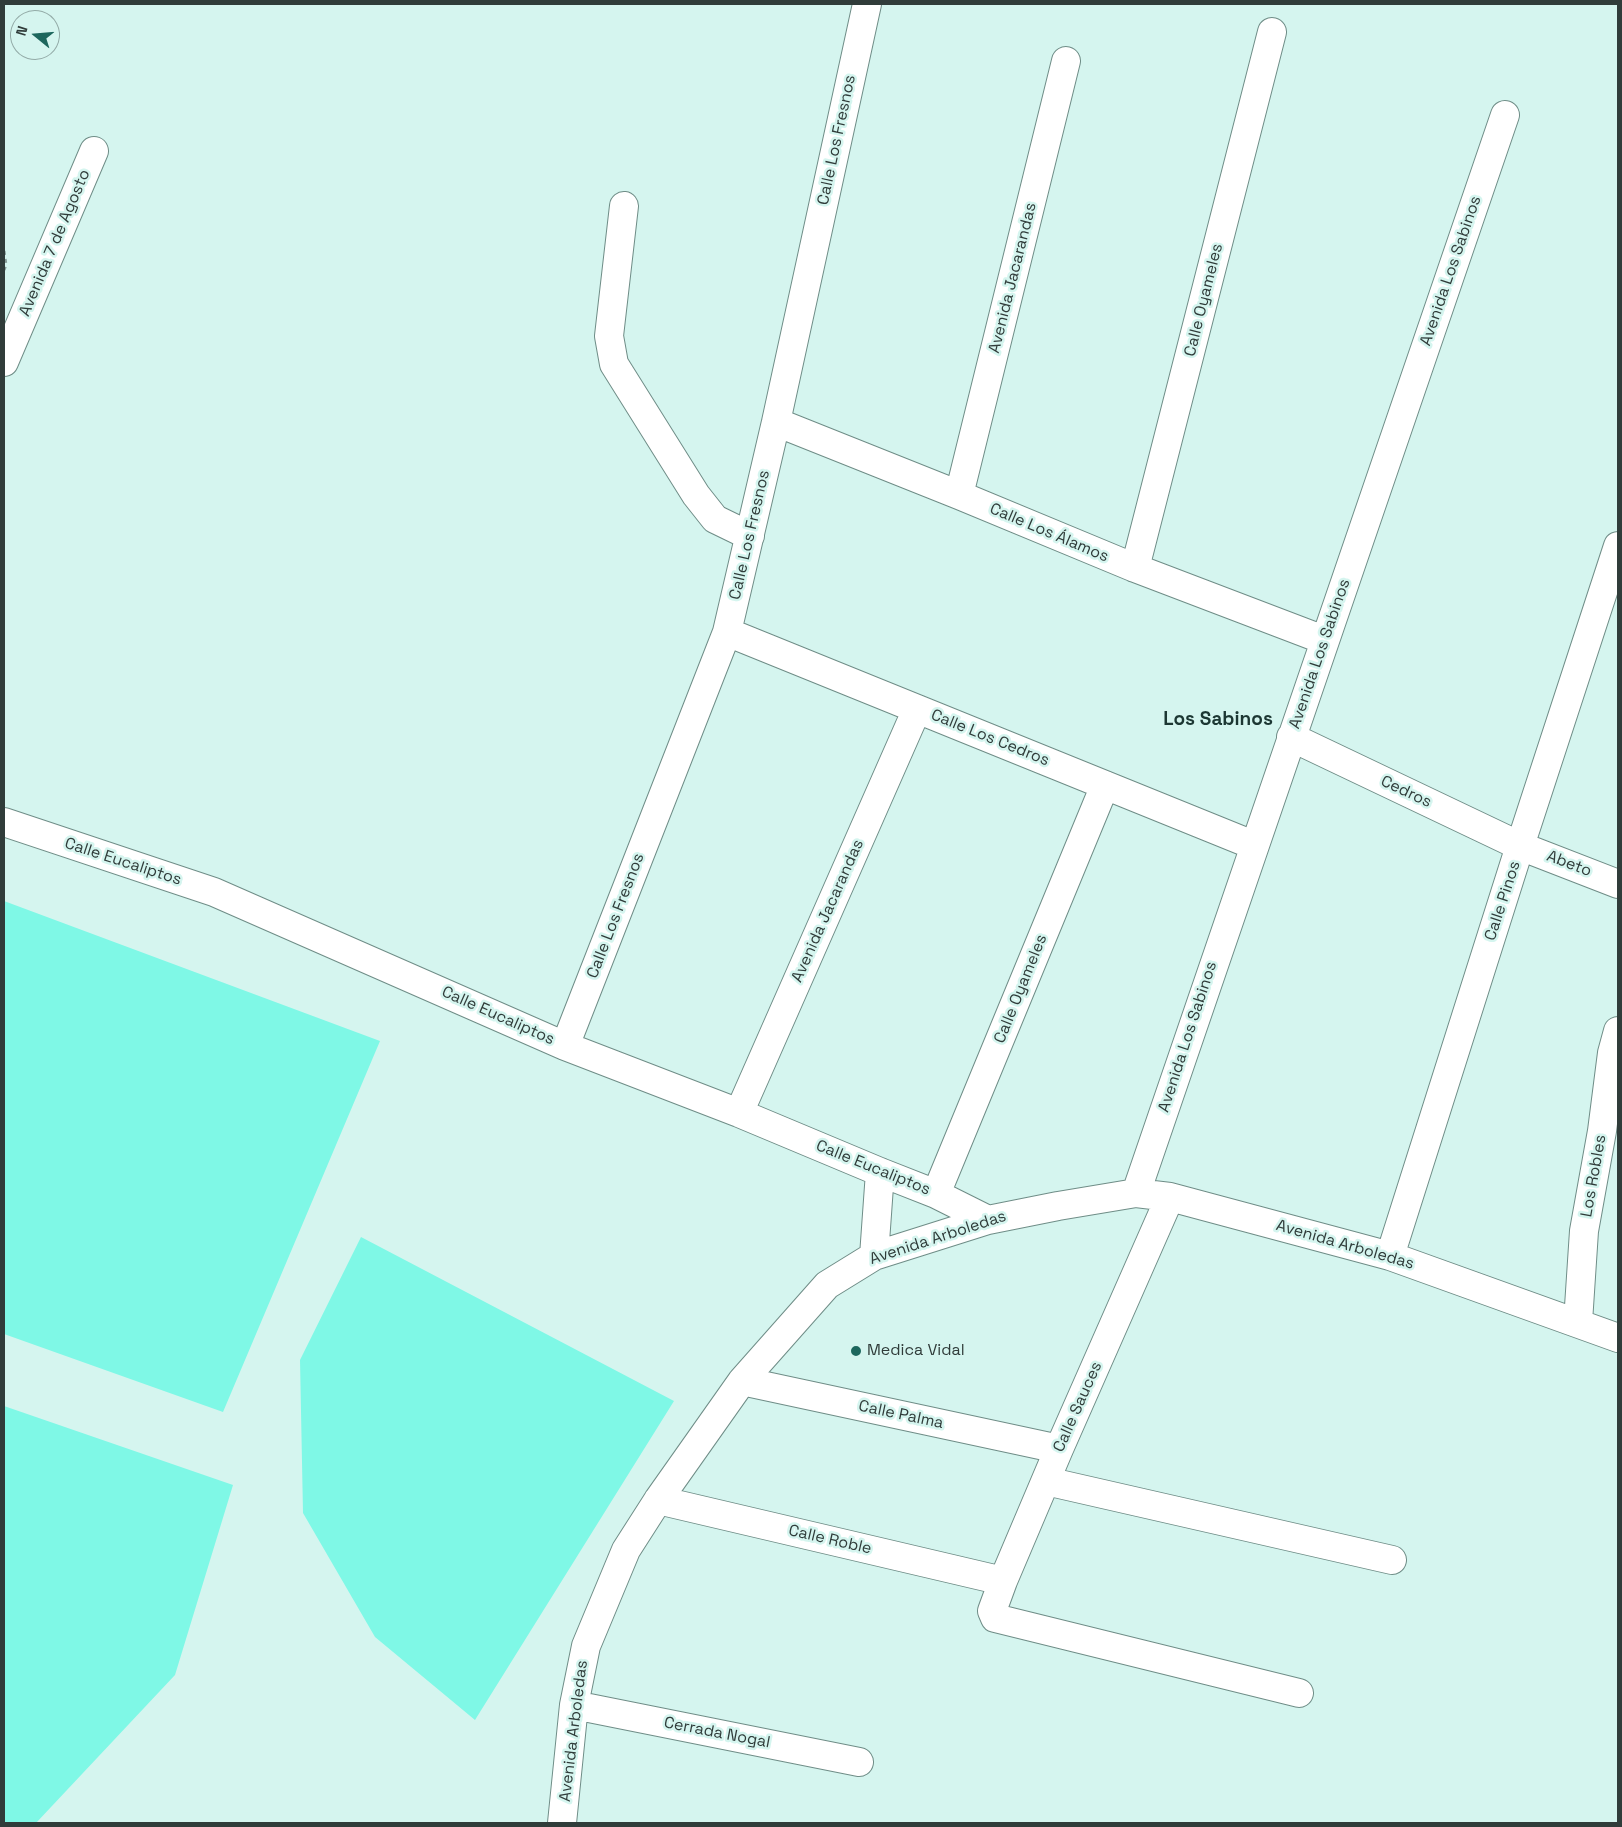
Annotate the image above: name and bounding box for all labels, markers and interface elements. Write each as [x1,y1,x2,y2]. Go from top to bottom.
north arrow [10,10,60,60]
text: N [12,24,32,38]
street label: Calle Los Fresnos [814,73,860,207]
street label: Avenida 7 de Agosto [15,167,95,319]
street label: Avenida Los Sabinos [1416,193,1486,349]
street label: Avenida Jacarandas [985,201,1041,355]
street label: Calle Oyameles [1181,242,1227,358]
street label: Calle Los Fresnos [726,468,774,602]
street label: Calle Los Álamos [987,499,1111,567]
street label: Avenida Los Sabinos [1285,576,1355,732]
street label: Calle Los Cedros [928,705,1052,771]
district label: Los Sabinos [1163,709,1273,731]
street label: Cedros [1377,772,1435,812]
street label: Calle Eucaliptos [62,834,184,890]
street label: Avenida Jacarandas [788,837,868,985]
street label: Abeto [1544,847,1594,881]
street label: Calle Los Fresnos [583,851,649,981]
street label: Calle Pinos [1481,859,1525,943]
street label: Calle Oyameles [990,932,1052,1046]
street label: Avenida Los Sabinos [1155,959,1221,1115]
street label: Calle Eucaliptos [439,982,557,1050]
street label: Los Robles [1577,1133,1611,1219]
street label: Calle Eucaliptos [813,1136,933,1200]
street label: Avenida Arboledas [867,1207,1009,1269]
street label: Avenida Arboledas [1274,1216,1416,1274]
place label: Medica Vidal [867,1341,965,1361]
marker: Medica Vidal [849,1344,863,1358]
street label: Calle Sauces [1050,1359,1106,1455]
street label: Calle Palma [857,1397,945,1433]
street label: Calle Roble [787,1521,873,1559]
street label: Avenida Arboledas [556,1659,592,1803]
street label: Cerrada Nogal [662,1713,772,1753]

